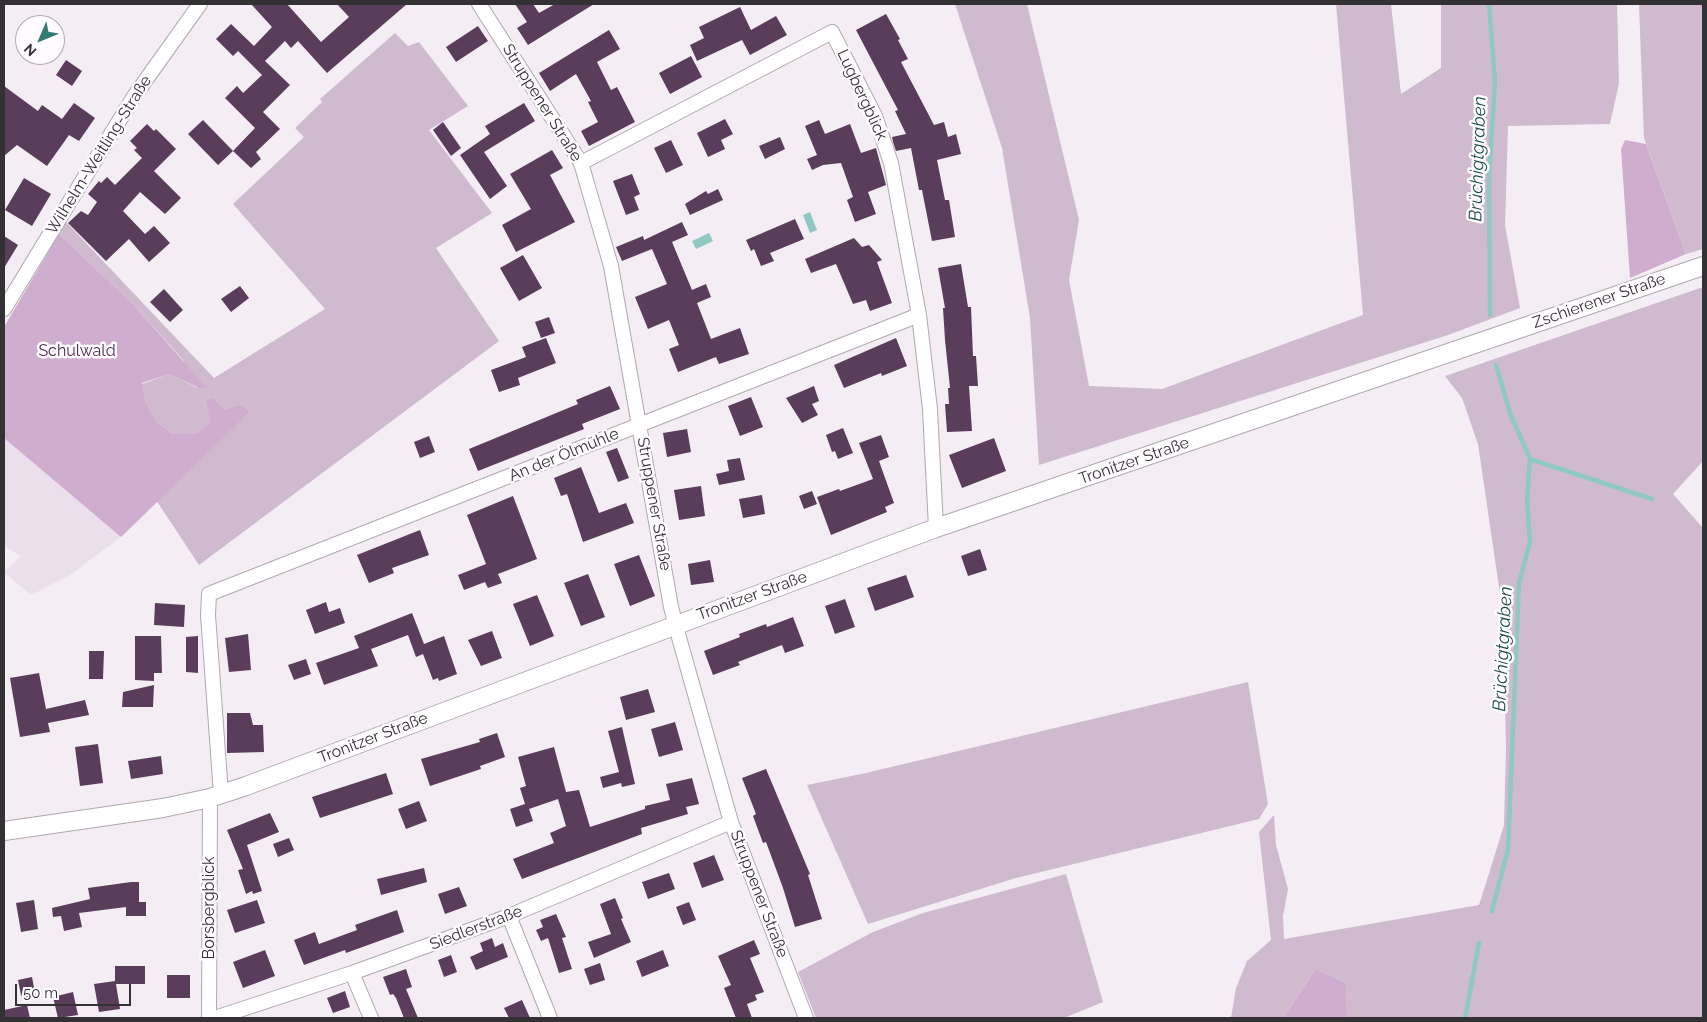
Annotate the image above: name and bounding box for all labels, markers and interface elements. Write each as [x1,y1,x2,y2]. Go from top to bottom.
north arrow [15,15,65,65]
text: N [21,40,40,59]
street label: Struppener Straße [498,41,586,165]
street label: Lugbergblick [833,46,891,144]
street label: Wilhelm-Weitling-Straße [42,72,156,238]
water label: Brüchigtgraben [1465,96,1491,222]
street label: Zschierener Straße [1530,269,1668,333]
park label: Schulwald [38,341,116,361]
street label: An der Ölmühle [506,424,622,486]
street label: Tronitzer Straße [1076,433,1192,489]
street label: Struppener Straße [633,436,675,572]
street label: Tronitzer Straße [694,567,810,625]
water label: Brüchigtgraben [1489,586,1517,712]
street label: Tronitzer Straße [316,708,430,768]
street label: Struppener Straße [726,828,792,960]
street label: Borsbergblick [199,856,219,960]
street label: Siedlerstraße [427,902,525,954]
scale bar [18,974,134,1006]
text: 50 m [23,984,58,1002]

